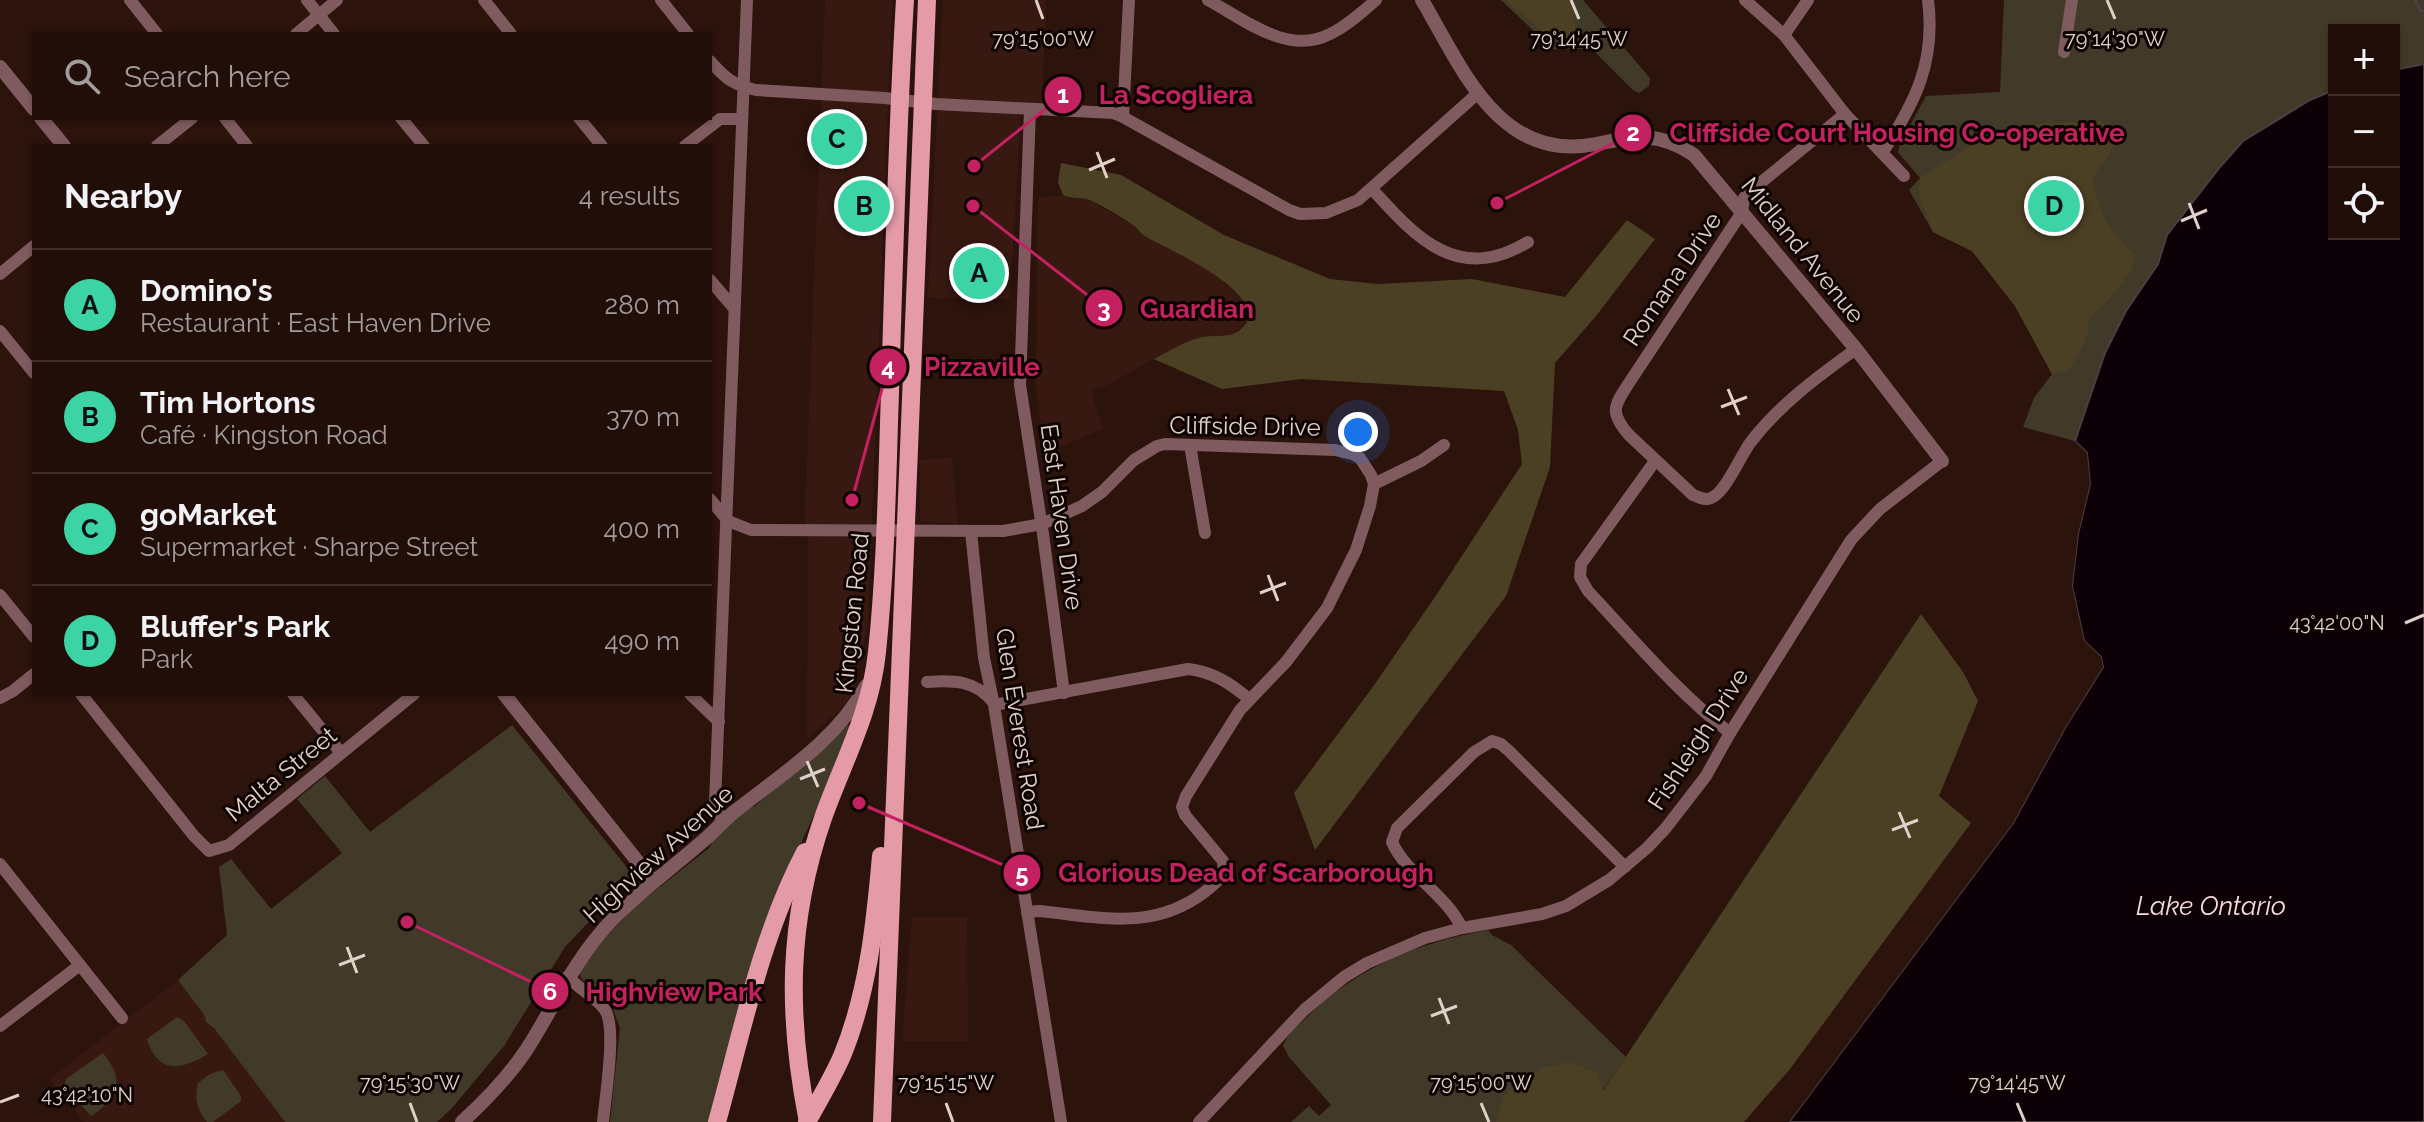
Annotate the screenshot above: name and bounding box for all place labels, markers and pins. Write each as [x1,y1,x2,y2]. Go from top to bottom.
callout: La Scogliera [1043,70,1269,120]
callout: Cliffside Court Housing Co-operative [1613,108,2141,158]
pin: C [811,109,863,169]
pin: B [838,176,890,236]
pin: D [2028,176,2080,236]
pin: A [953,243,1005,303]
callout: Guardian [1084,283,1270,333]
callout: Pizzaville [868,342,1056,392]
callout: Glorious Dead of Scarborough [1002,848,1450,898]
callout: Highview Park [530,966,779,1016]

